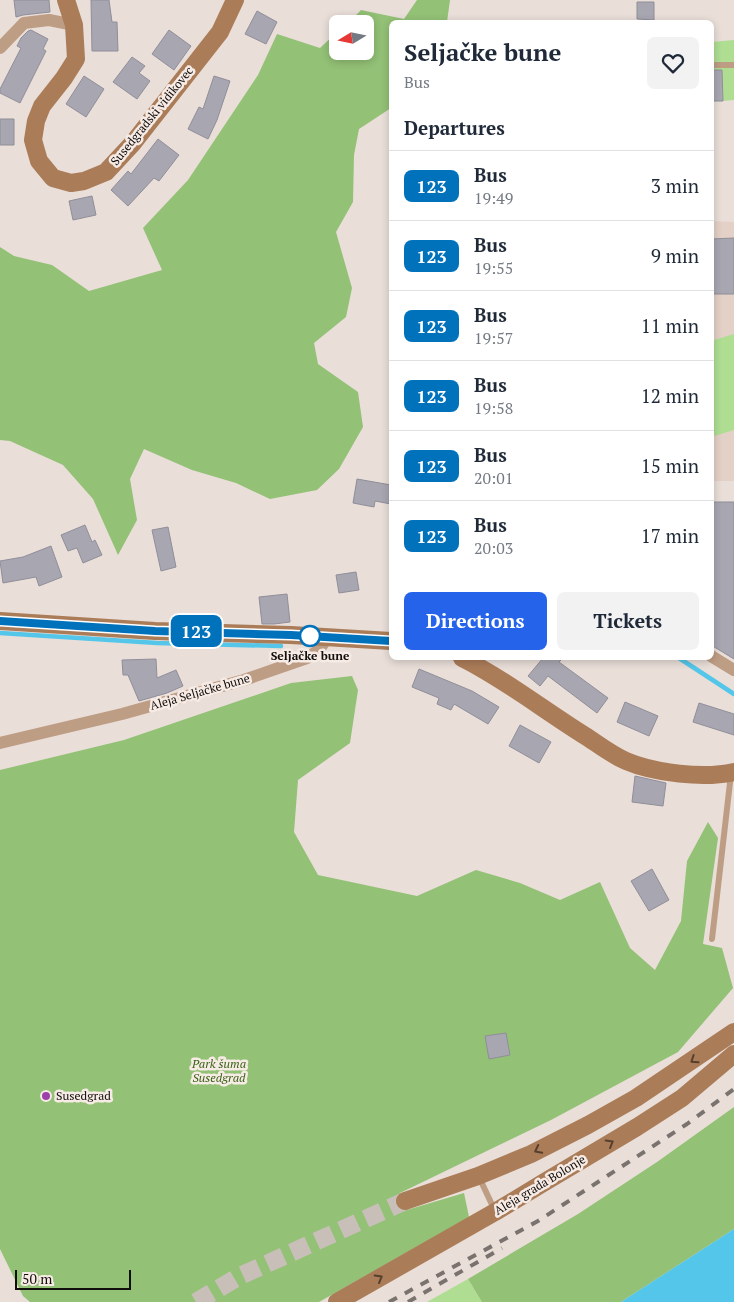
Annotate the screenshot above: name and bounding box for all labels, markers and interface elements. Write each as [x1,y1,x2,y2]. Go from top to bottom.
north arrow [329,15,374,60]
map controls [329,15,374,60]
text: Seljačke bune [404,36,561,68]
button: heart [647,37,699,89]
street label: Susedgradski vidikovec [107,63,196,168]
text: Bus [404,71,430,93]
text: Departures [404,115,505,140]
text: Bus [474,162,507,187]
text: 3 min [651,173,699,198]
text: 123 [416,174,447,198]
text: 19:49 [474,187,513,209]
text: Bus [474,232,507,257]
text: 9 min [651,243,699,268]
text: 123 [416,244,447,268]
text: 19:55 [474,257,513,279]
text: Bus [474,302,507,327]
text: 11 min [641,313,699,338]
text: 123 [416,314,447,338]
text: 19:57 [474,327,513,349]
text: Bus [474,372,507,397]
text: 12 min [641,383,699,408]
text: 123 [416,384,447,408]
text: 19:58 [474,397,513,419]
text: Bus [474,442,507,467]
text: 15 min [641,453,699,478]
text: 123 [416,454,447,478]
text: 20:01 [474,467,513,489]
text: Bus [474,512,507,537]
text: 17 min [641,523,699,548]
text: 123 [416,524,447,548]
text: 20:03 [474,537,513,559]
button: Directions [404,592,547,650]
button: Tickets [557,592,699,650]
line badge: 123 [167,615,225,647]
text: 123 [181,619,211,643]
marker: Seljačke bune [299,625,321,647]
place label: Seljačke bune [271,648,350,663]
street label: Aleja Seljačke bune [148,670,251,713]
one-way arrow [690,1054,700,1063]
park label: Park šuma Susedgrad [191,1056,246,1085]
place label: Susedgrad [56,1088,111,1103]
marker: Susedgrad [40,1090,52,1102]
one-way arrow [605,1140,614,1150]
one-way arrow [535,1144,544,1154]
street label: Aleja grada Bolonje [491,1151,588,1218]
scale bar [15,1267,131,1290]
text: 50 m [22,1269,52,1288]
one-way arrow [374,1274,383,1284]

